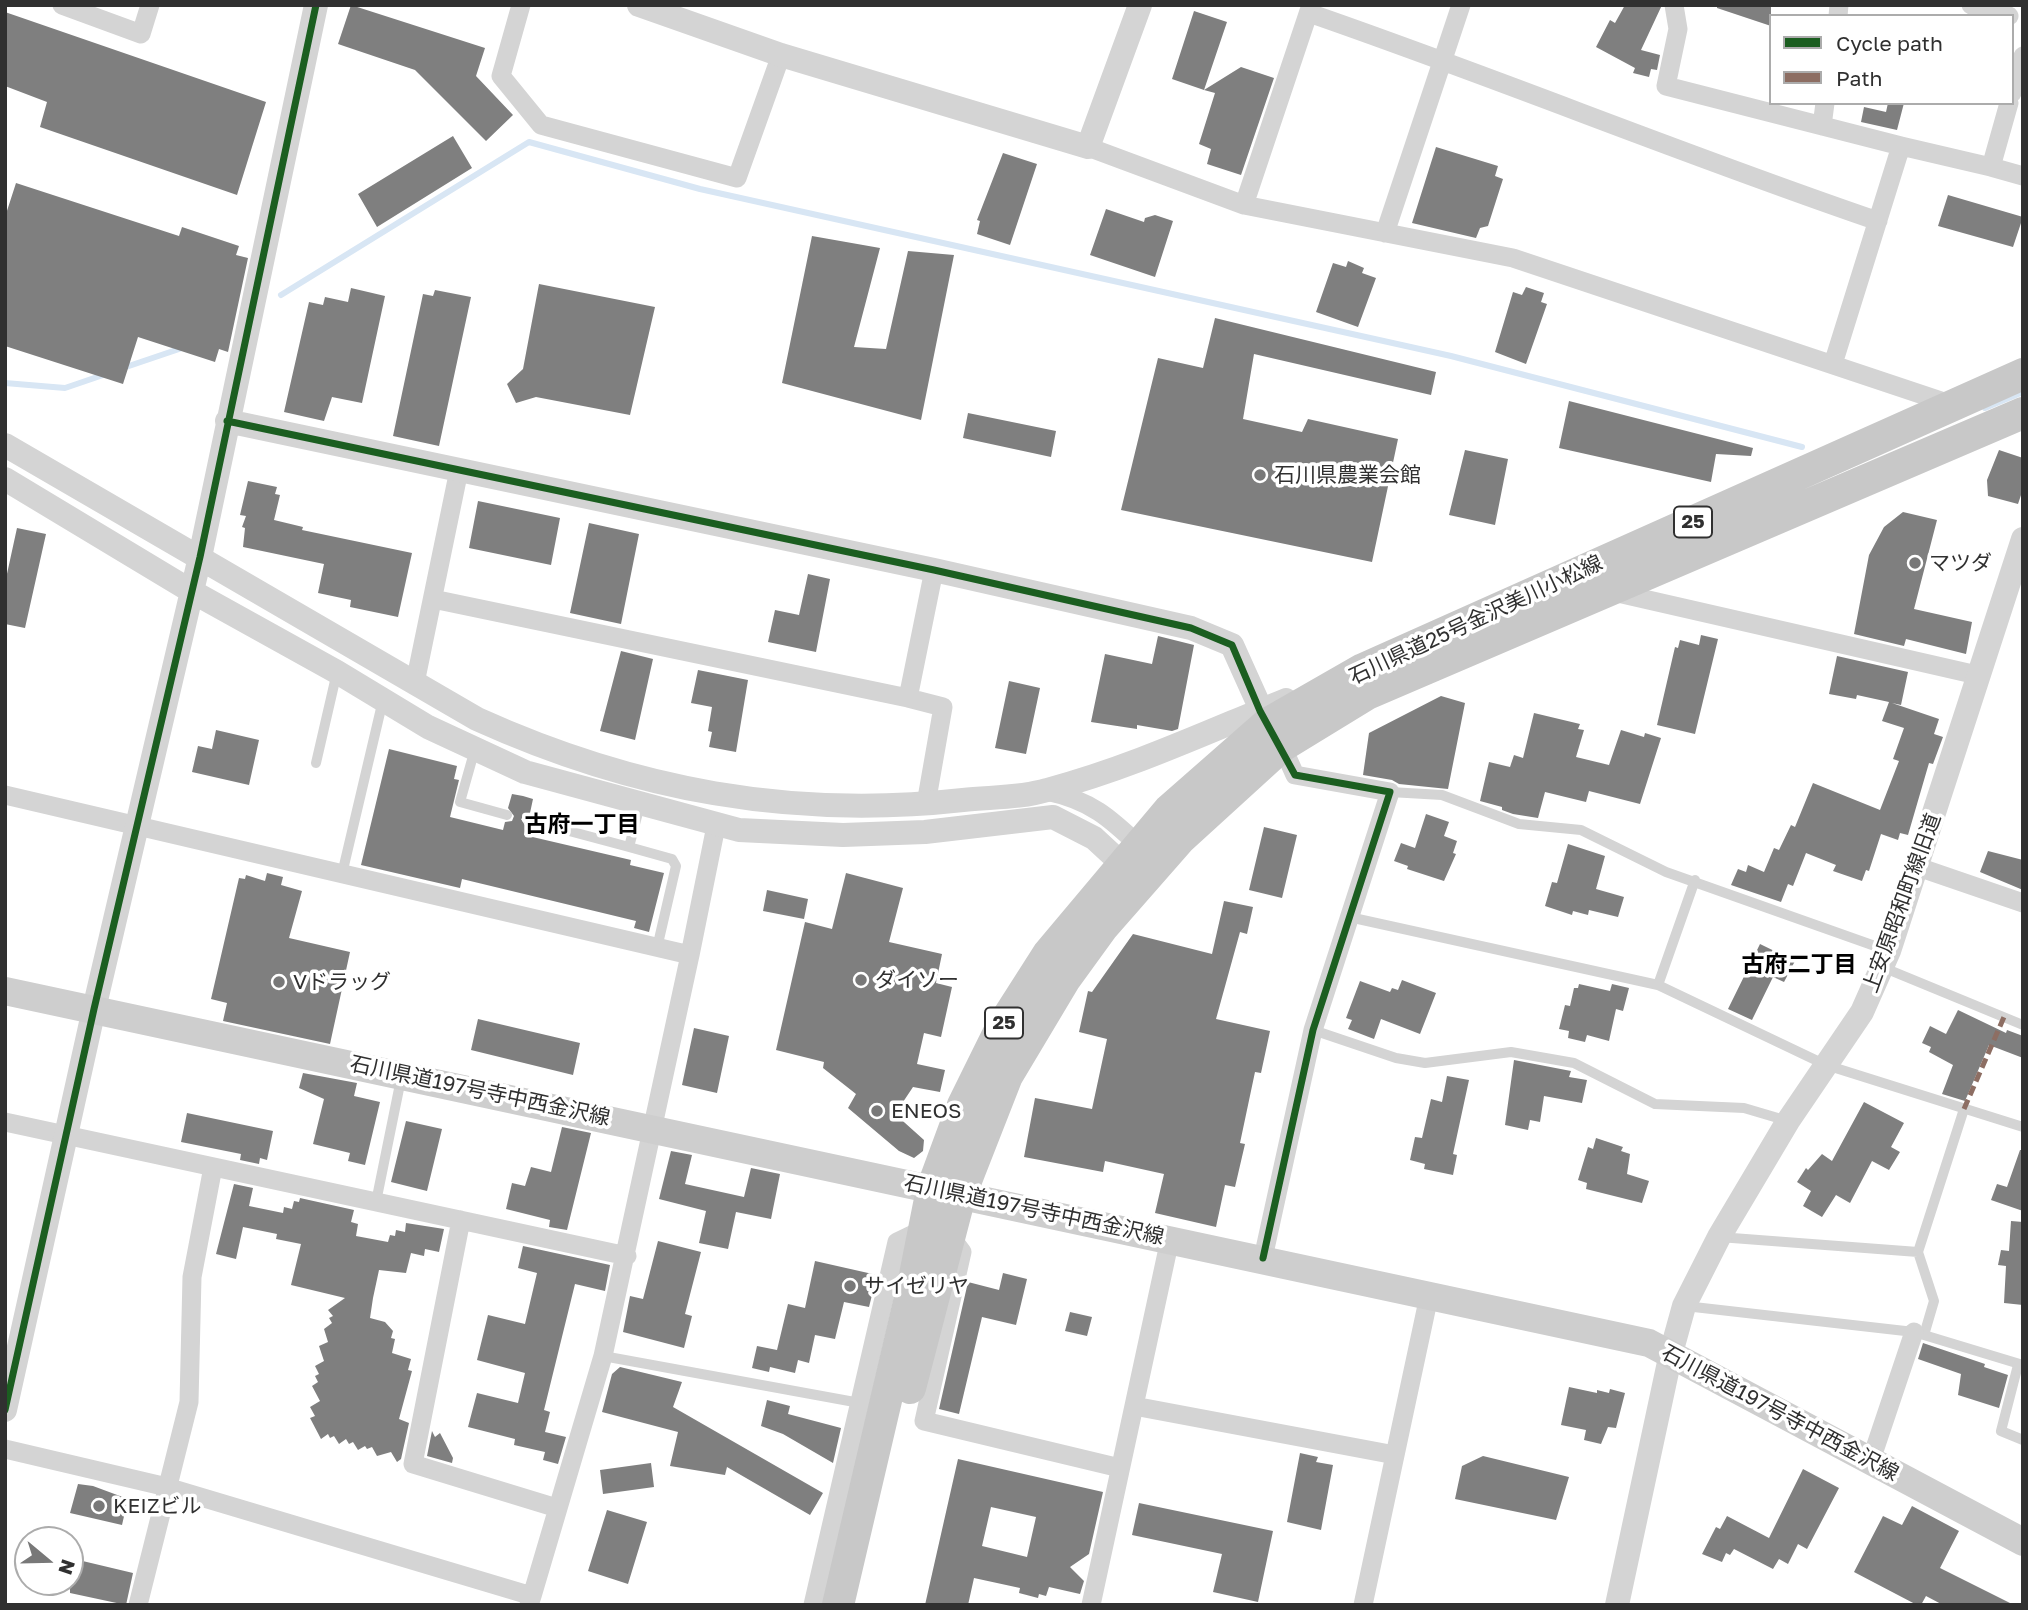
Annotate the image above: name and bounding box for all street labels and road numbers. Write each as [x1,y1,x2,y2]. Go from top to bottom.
road number: 25 [1674,506,1712,538]
street label: 石川県道25号金沢美川小松線 [1345,550,1607,690]
street label: 上安原昭和町線旧道 [1858,810,1946,996]
road number: 25 [985,1007,1023,1038]
street label: 石川県道197号寺中西金沢線 [348,1051,612,1131]
street label: 石川県道197号寺中西金沢線 [902,1170,1166,1250]
street label: 石川県道197号寺中西金沢線 [1657,1340,1903,1486]

